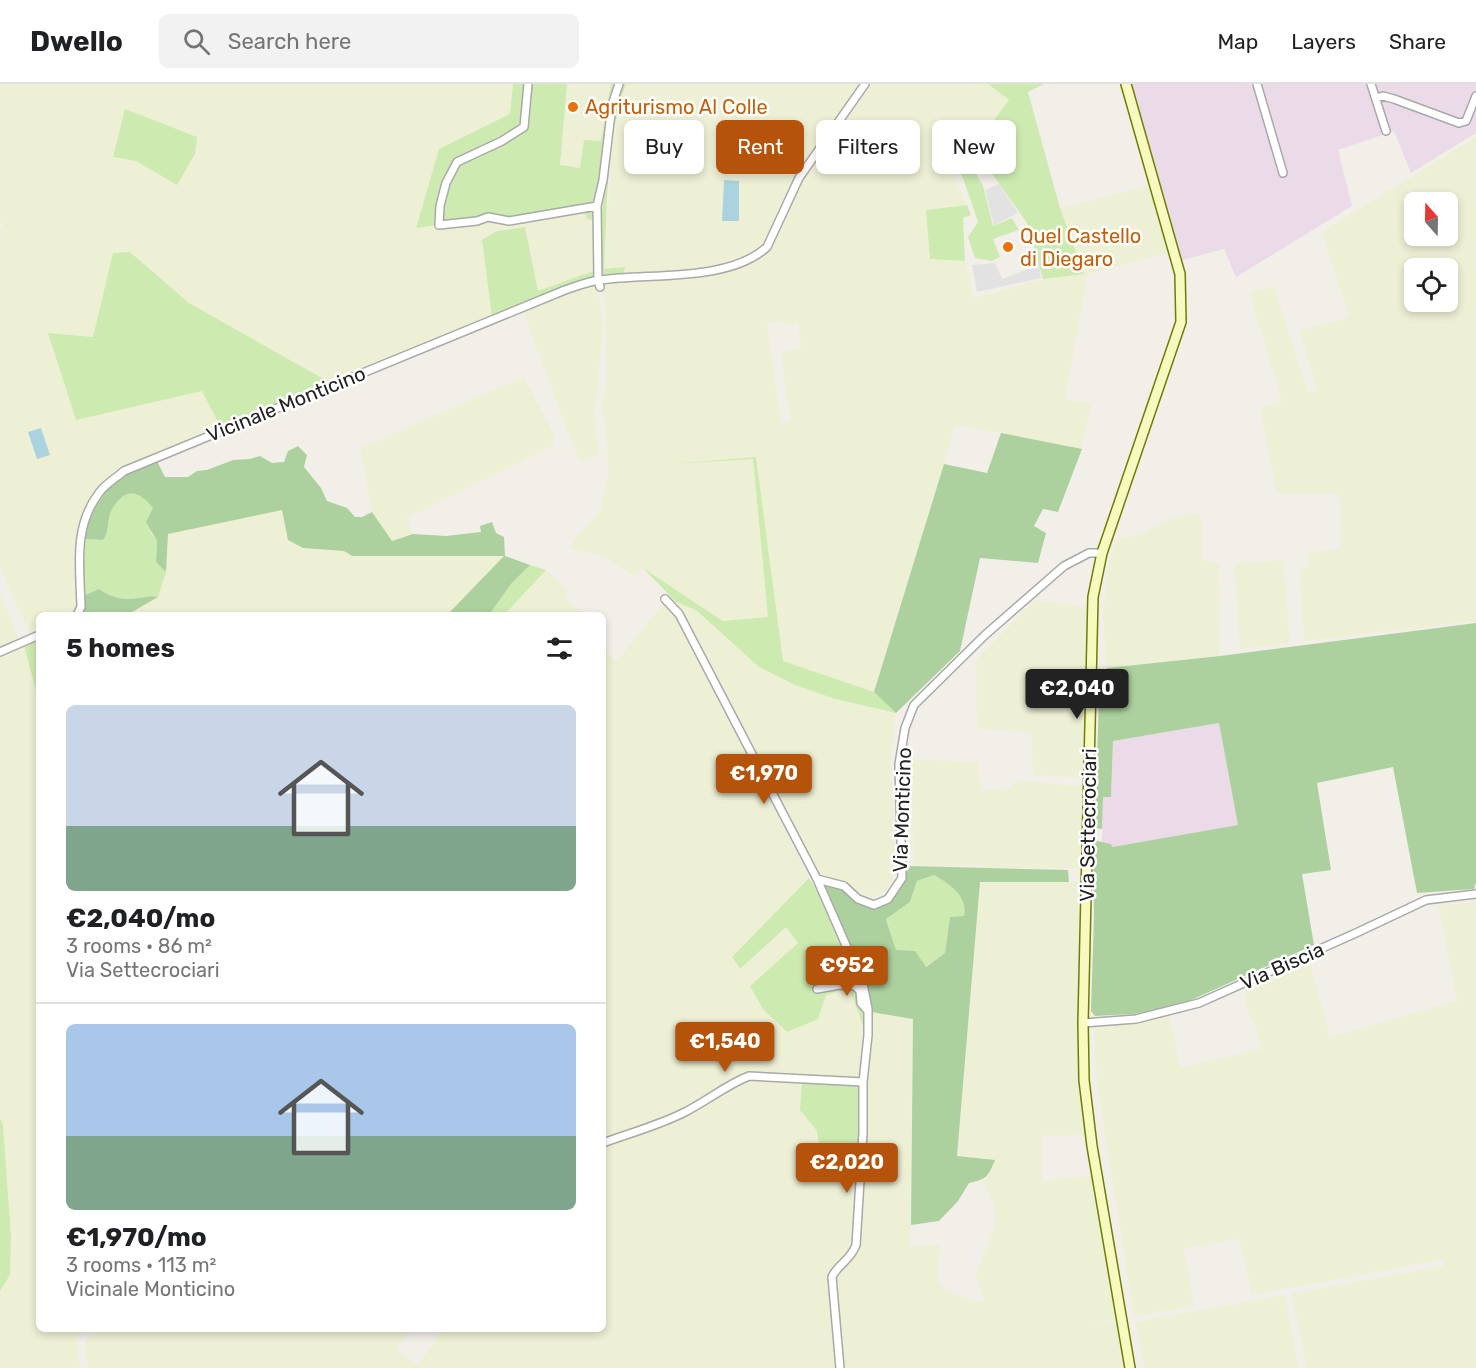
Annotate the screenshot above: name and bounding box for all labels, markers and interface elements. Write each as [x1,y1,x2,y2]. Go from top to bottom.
search box [159,14,579,68]
text: Dwello [30,25,123,58]
icon: search [180,25,213,58]
text: Search here [228,28,351,55]
text: Map [1217,29,1258,54]
text: Layers [1291,29,1356,54]
text: Share [1389,29,1446,54]
place label: Agriturismo Al Colle [585,95,768,119]
marker: Agriturismo Al Colle [566,100,580,114]
chip: Buy [624,120,704,174]
chip: Rent [716,120,804,174]
chip: Filters [816,120,920,174]
chip: New [932,120,1016,174]
north arrow [1404,192,1458,246]
map controls [1404,192,1458,312]
place label: Quel Castello di Diegaro [1020,224,1141,271]
marker: Quel Castello di Diegaro [1001,240,1015,254]
button: locate [1404,258,1458,312]
street label: Vicinale Monticino [203,361,369,447]
icon: filters [543,632,576,665]
text: 5 homes [66,633,175,664]
pin: €2,040 [1028,669,1126,720]
text: €2,040 [1040,676,1114,700]
icon: home [267,744,375,852]
street label: Via Monticino [888,747,916,873]
street label: Via Settecrociari [1075,748,1101,902]
pin: €1,970 [715,754,813,805]
text: €1,970 [730,761,798,785]
text: €2,040/mo [66,903,215,934]
text: 3 rooms · 86 m² [66,934,212,958]
street label: Via Biscia [1236,937,1328,995]
pin: €952 [811,946,883,997]
text: €952 [820,953,874,977]
text: Via Settecrociari [66,958,220,982]
pin: €1,540 [676,1022,774,1073]
text: €1,540 [689,1029,761,1053]
icon: home [267,1063,375,1171]
pin: €2,020 [798,1143,896,1194]
text: €2,020 [810,1150,884,1174]
text: €1,970/mo [66,1222,207,1253]
text: 3 rooms · 113 m² [66,1253,216,1277]
text: Vicinale Monticino [66,1277,235,1301]

